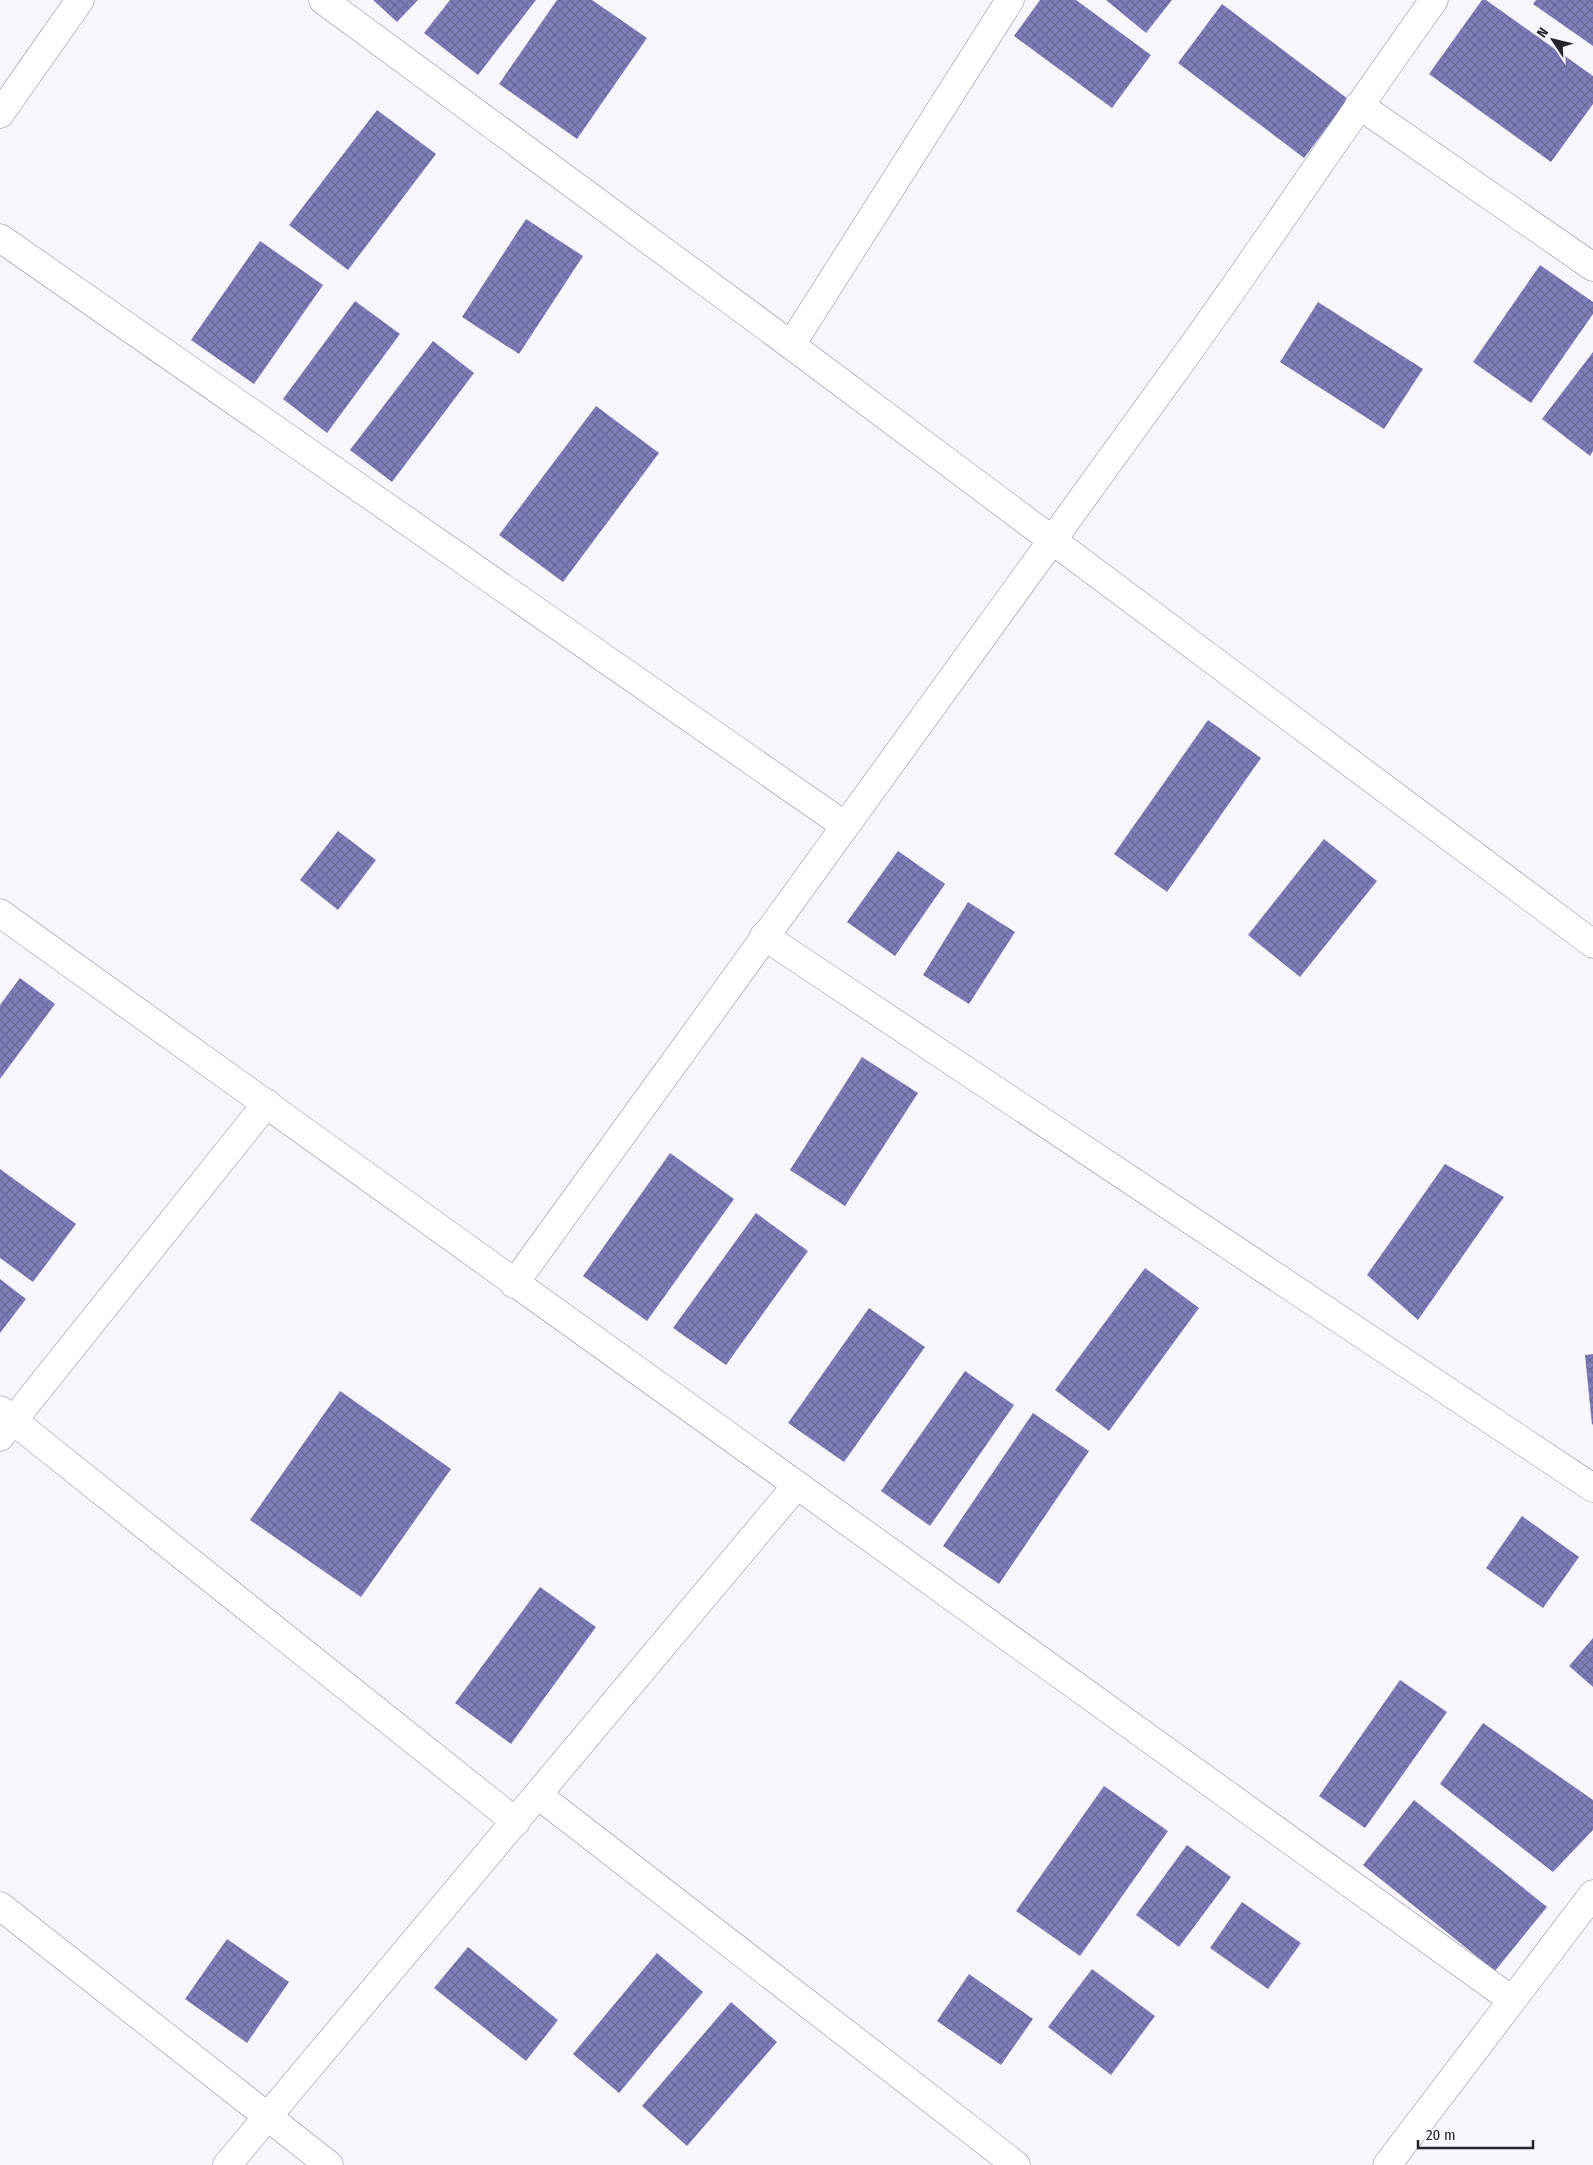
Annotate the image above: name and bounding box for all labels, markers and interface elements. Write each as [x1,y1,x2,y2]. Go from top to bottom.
north arrow [1528,15,1578,65]
text: N [1533,25,1552,41]
scale bar [1418,2118,1533,2150]
text: 20 m [1426,2126,1456,2144]

